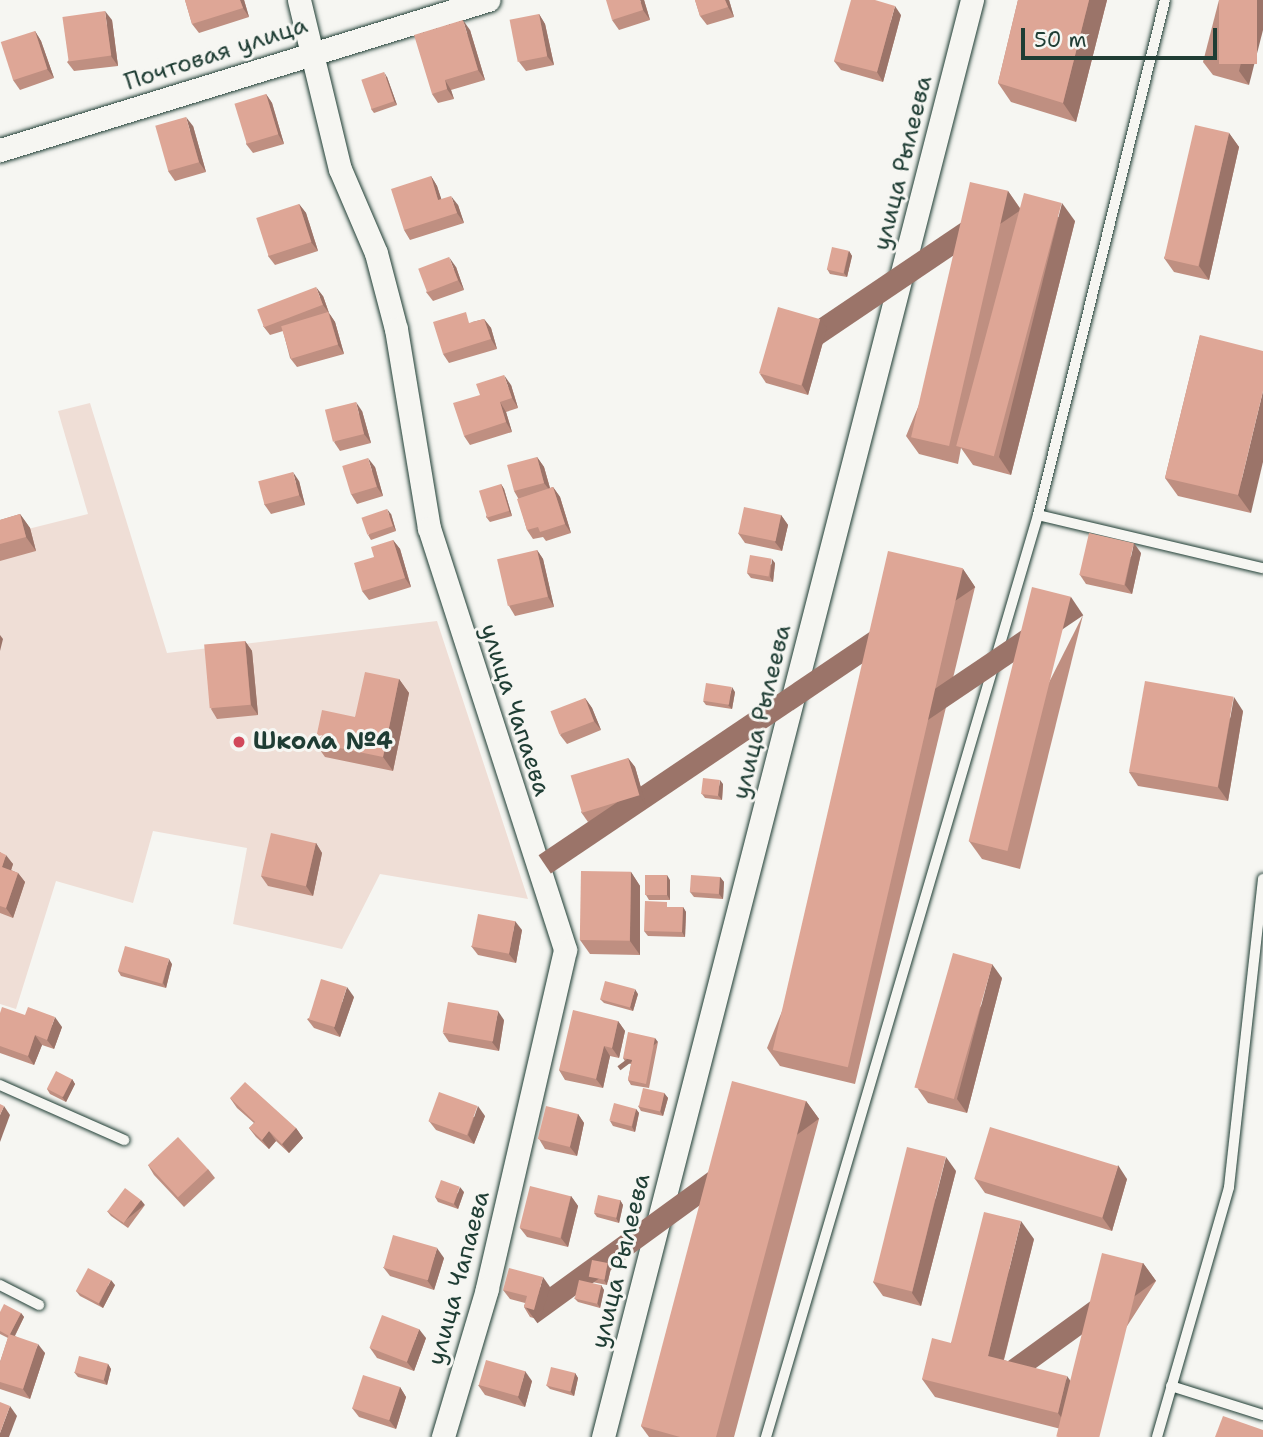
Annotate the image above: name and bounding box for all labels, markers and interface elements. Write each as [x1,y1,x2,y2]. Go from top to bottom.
street label: Почтовая улица [121,11,311,97]
scale bar [1025,14,1221,58]
text: 50 m [1034,26,1087,54]
street label: улица Рылеева [867,73,939,253]
street label: улица Чапаева [474,620,556,800]
street label: улица Рылеева [726,622,798,802]
place label: Школа №4 [253,728,393,756]
marker: Школа №4 [231,734,247,750]
street label: улица Рылеева [585,1171,657,1351]
street label: улица Чапаева [422,1188,496,1368]

